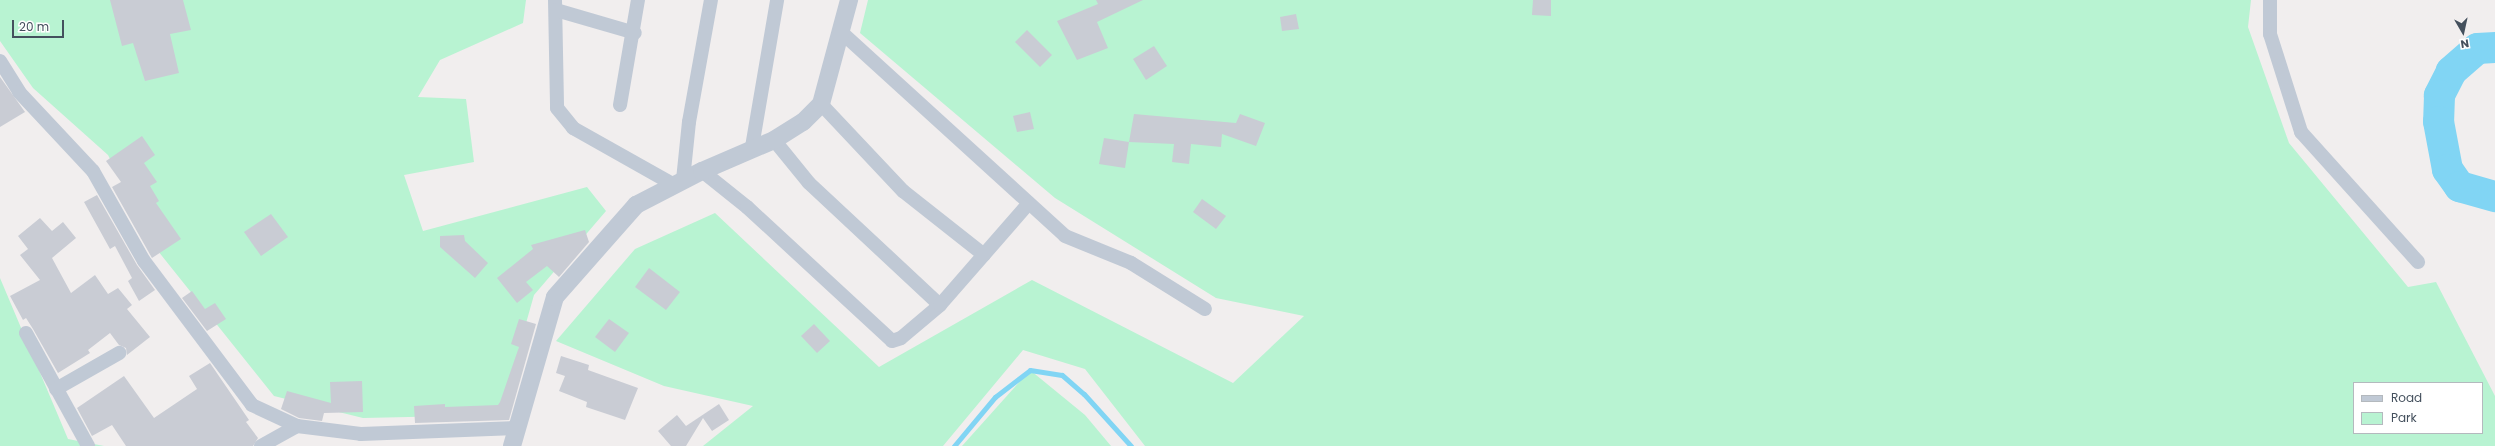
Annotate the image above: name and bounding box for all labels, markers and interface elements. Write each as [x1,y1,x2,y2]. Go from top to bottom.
scale bar [14,12,66,38]
north arrow [2443,12,2483,52]
text: 20 m [19,18,49,35]
text: N [2460,35,2470,52]
legend [2353,382,2483,434]
text: Road [2391,389,2422,406]
text: Park [2391,409,2417,426]

